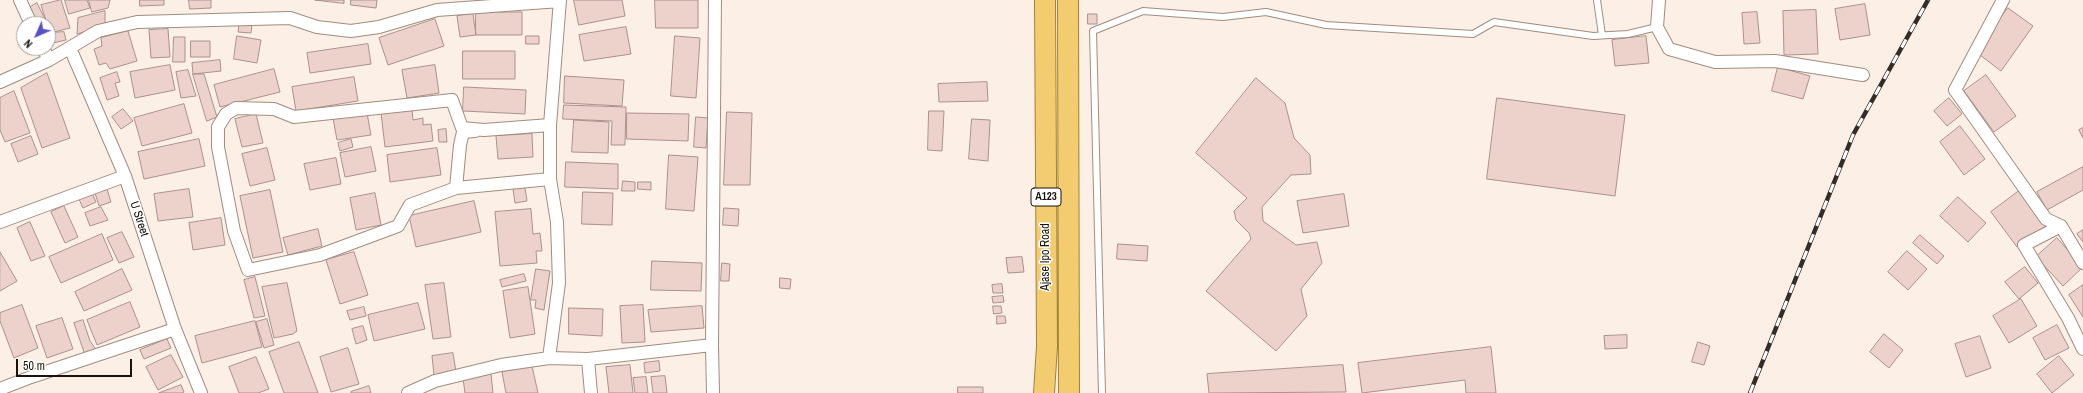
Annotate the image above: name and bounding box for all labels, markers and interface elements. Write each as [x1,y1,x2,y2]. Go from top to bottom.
north arrow [16,16,56,56]
text: N [21,37,35,51]
road number: A123 [1031,188,1061,206]
street label: U Street [127,200,151,238]
street label: Ajase Ipo Road [1039,223,1053,291]
scale bar [18,351,134,377]
text: 50 m [23,358,45,374]

